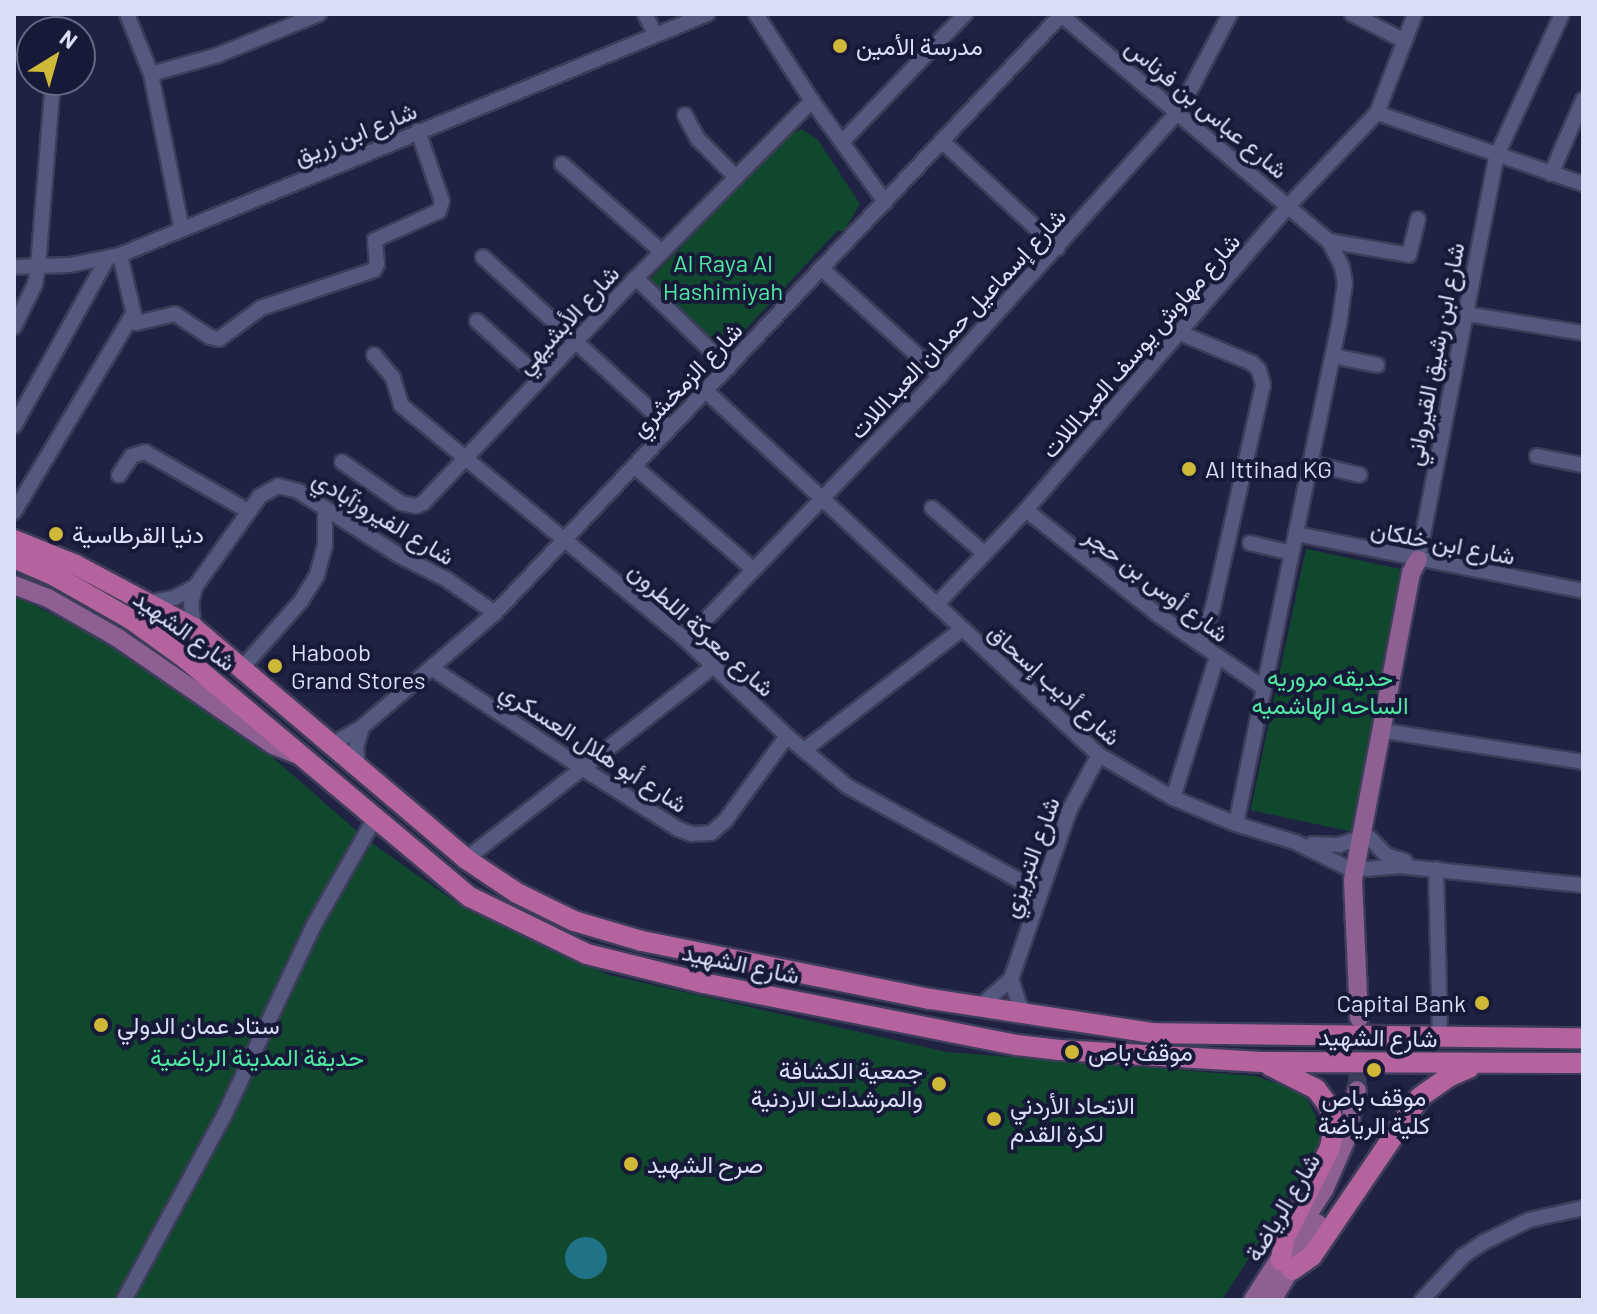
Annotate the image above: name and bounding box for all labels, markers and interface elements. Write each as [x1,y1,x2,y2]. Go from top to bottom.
north arrow [16,16,96,96]
text: N [56,24,83,53]
place label: مدرسة الأمين [856,32,983,60]
street label: شارع عباس بن فرناس [1120,32,1294,184]
marker: مدرسة الأمين [831,37,849,55]
street label: شارع ابن زريق [289,95,421,171]
street label: شارع إسماعيل حمدان العبداللات [842,202,1072,444]
street label: شارع مهاوش يوسف العبداللات [1034,227,1246,463]
street label: شارع ابن رشيق القيرواني [1398,240,1470,468]
park label: Al Raya Al Hashimiyah [663,249,783,305]
street label: شارع الأبشيهي [509,259,625,379]
street label: شارع الزمخشري [624,316,748,442]
place label: Al Ittihad KG [1205,455,1332,483]
marker: Al Ittihad KG [1180,460,1198,478]
street label: شارع الفيروزآبادي [308,463,460,571]
street label: شارع ابن خلكان [1368,514,1518,570]
place label: دنيا القرطاسية [72,520,204,548]
street label: شارع أوس بن حجر [1079,520,1235,648]
marker: دنيا القرطاسية [47,525,65,543]
street label: شارع معركة اللطرون [623,556,781,702]
street label: شارع الشهيد [128,583,242,677]
street label: شارع أديب إسحاق [983,617,1127,751]
place label: Haboob Grand Stores [291,638,426,694]
marker: Haboob Grand Stores [266,657,284,675]
park label: حديقه مروريه الساحه الهاشميه [1252,663,1408,719]
street label: شارع أبو هلال العسكري [495,676,693,818]
street label: شارع التبريزي [995,793,1065,921]
street label: شارع الشهيد [680,937,802,989]
place label: Capital Bank [1337,989,1466,1017]
marker: Capital Bank [1473,994,1491,1012]
place label: ستاد عمان الدولي [117,1011,280,1039]
marker: ستاد عمان الدولي [92,1016,110,1034]
street label: شارع الشهيد [1318,1022,1438,1052]
place label: موقف باص [1088,1038,1193,1066]
park label: حديقة المدينة الرياضية [150,1043,364,1071]
marker: موقف باص [1063,1043,1081,1061]
place label: جمعية الكشافة والمرشدات الاردنية [751,1056,923,1112]
marker: موقف باص كلية الرياضة [1365,1061,1383,1079]
marker: جمعية الكشافة والمرشدات الاردنية [930,1075,948,1093]
place label: موقف باص كلية الرياضة [1318,1083,1430,1139]
place label: الاتحاد الأردني لكرة القدم [1010,1091,1135,1147]
marker: الاتحاد الأردني لكرة القدم [985,1110,1003,1128]
street label: شارع الرياضة [1238,1148,1326,1266]
place label: صرح الشهيد [647,1150,763,1178]
marker: صرح الشهيد [622,1155,640,1173]

